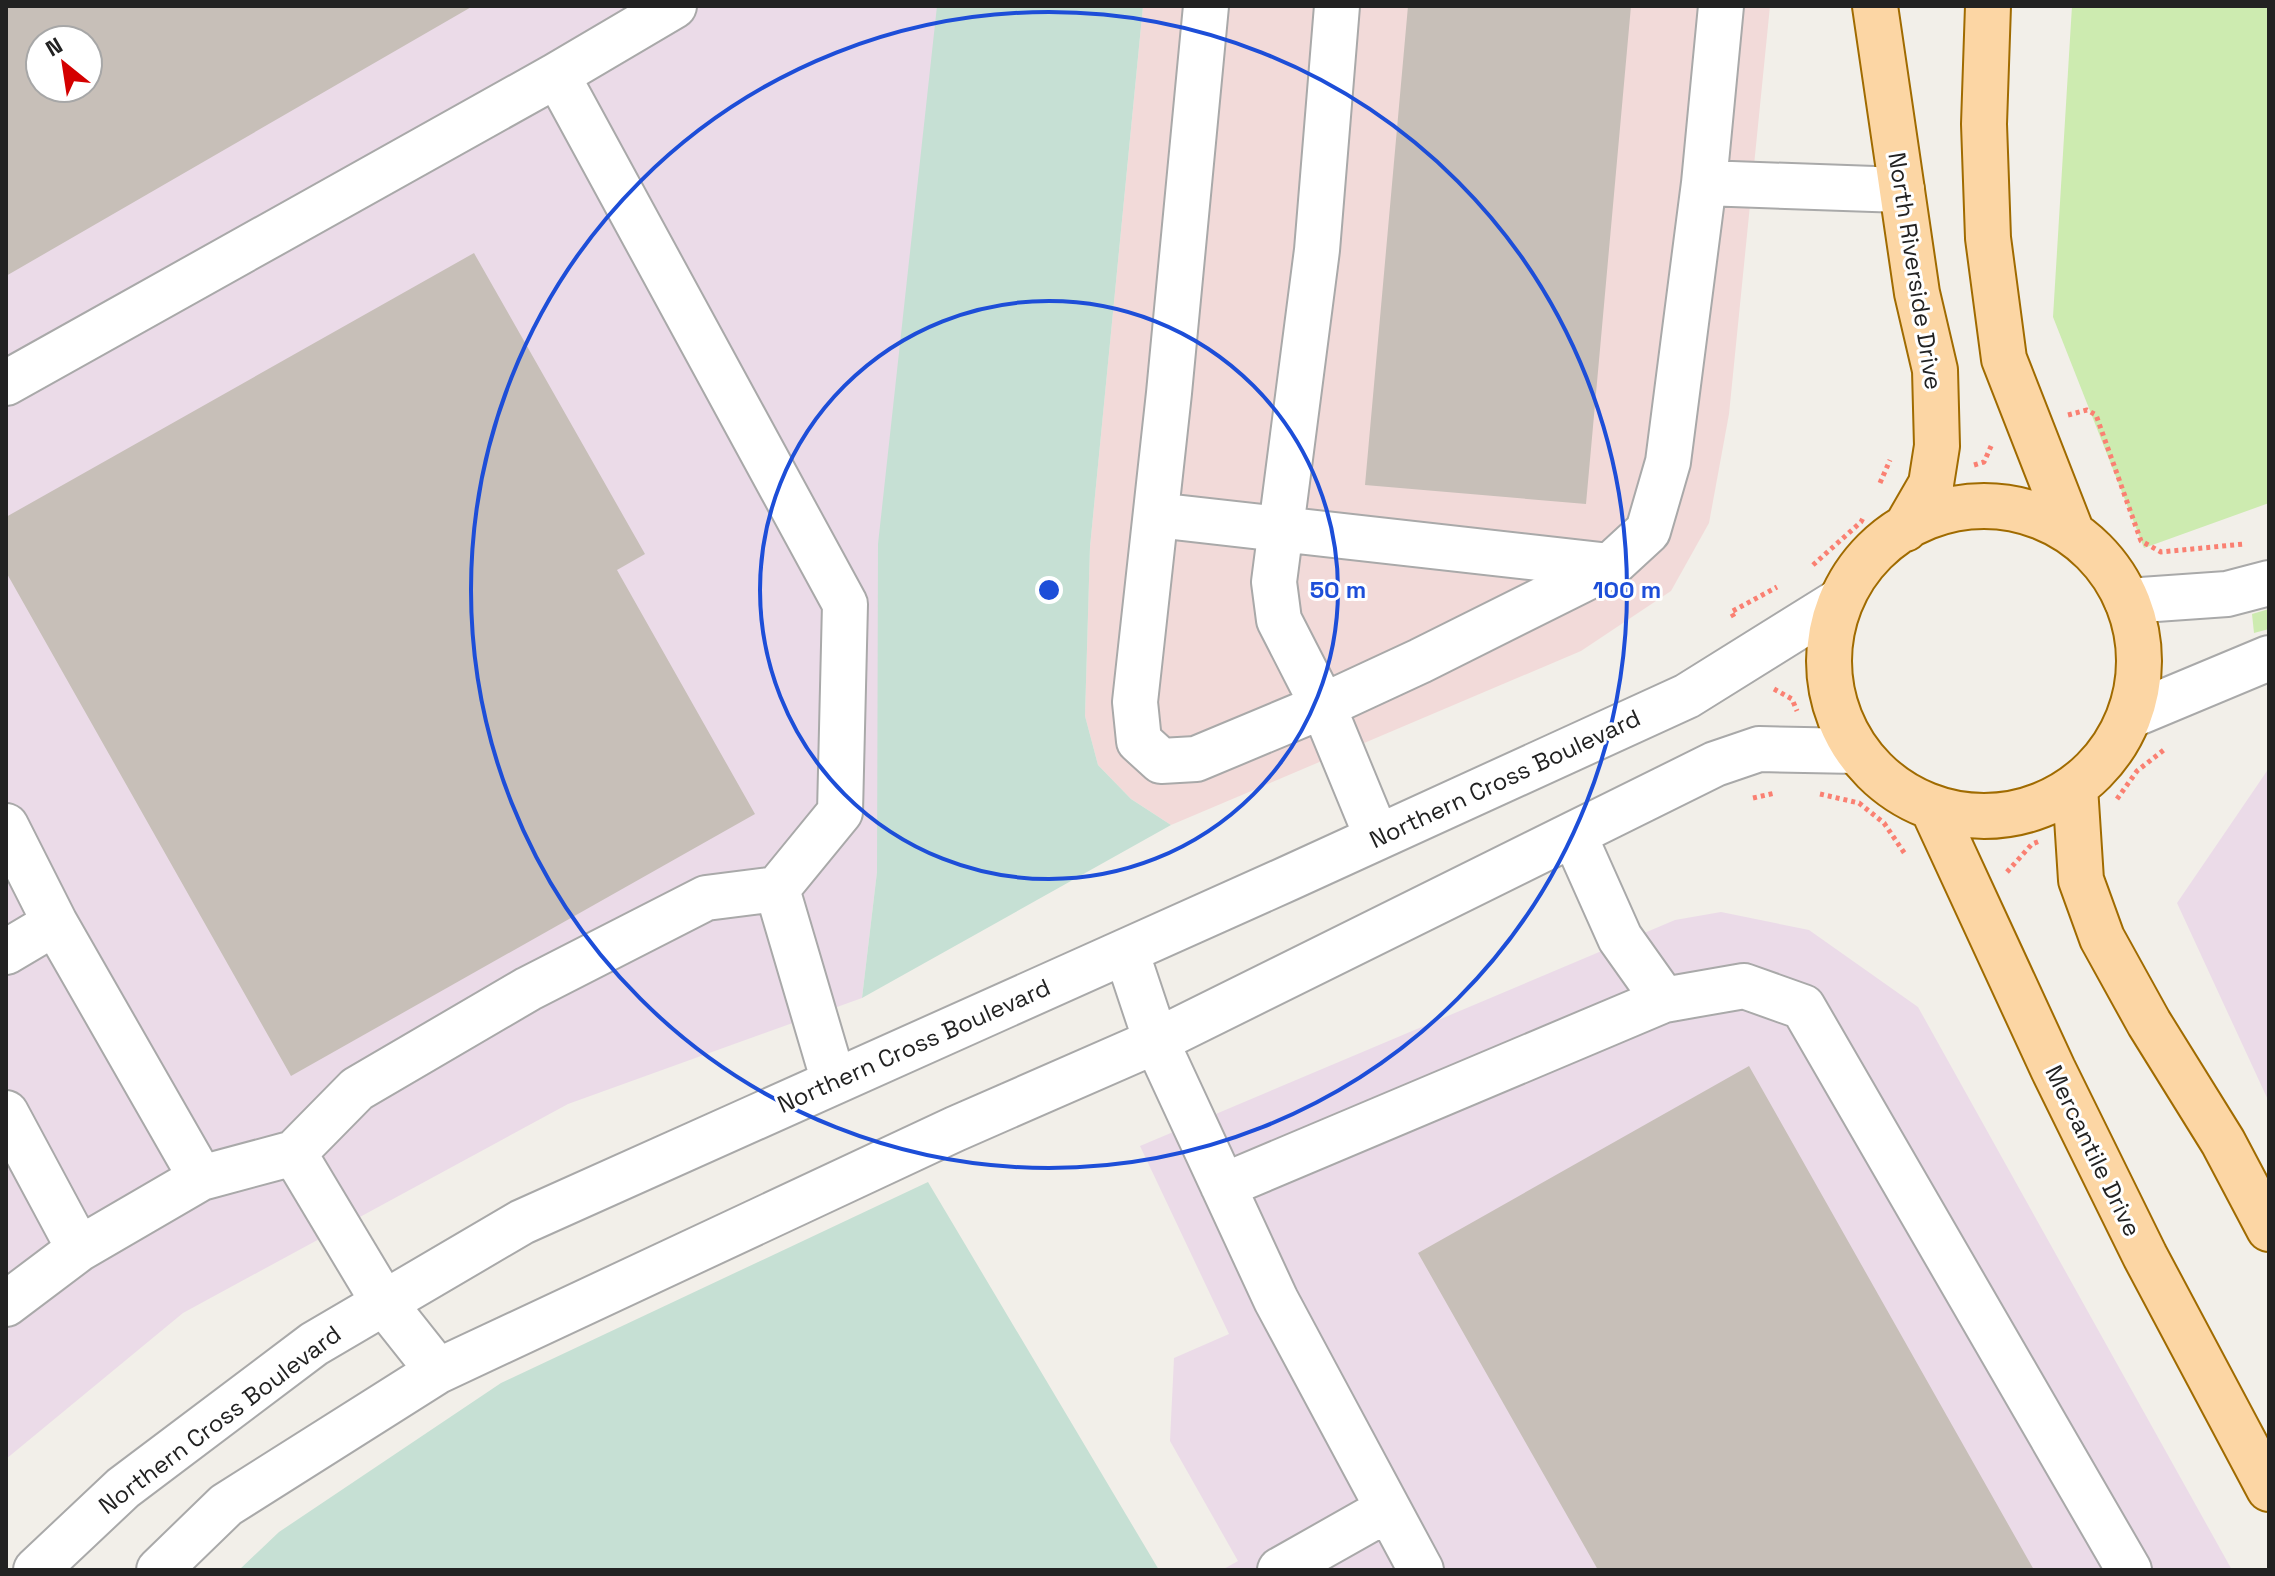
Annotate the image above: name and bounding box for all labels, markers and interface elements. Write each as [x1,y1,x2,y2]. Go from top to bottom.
north arrow [24,24,104,104]
text: N [41,31,67,62]
street label: North Riverside Drive [1881,150,1950,392]
text: 50 m [1310,574,1366,605]
text: 100 m [1593,574,1661,605]
centre of rings [1035,576,1063,604]
street label: Northern Cross Boulevard [1364,702,1645,855]
street label: Northern Cross Boulevard [773,971,1055,1120]
street label: Mercantile Drive [2039,1060,2148,1242]
street label: Northern Cross Boulevard [92,1318,347,1521]

